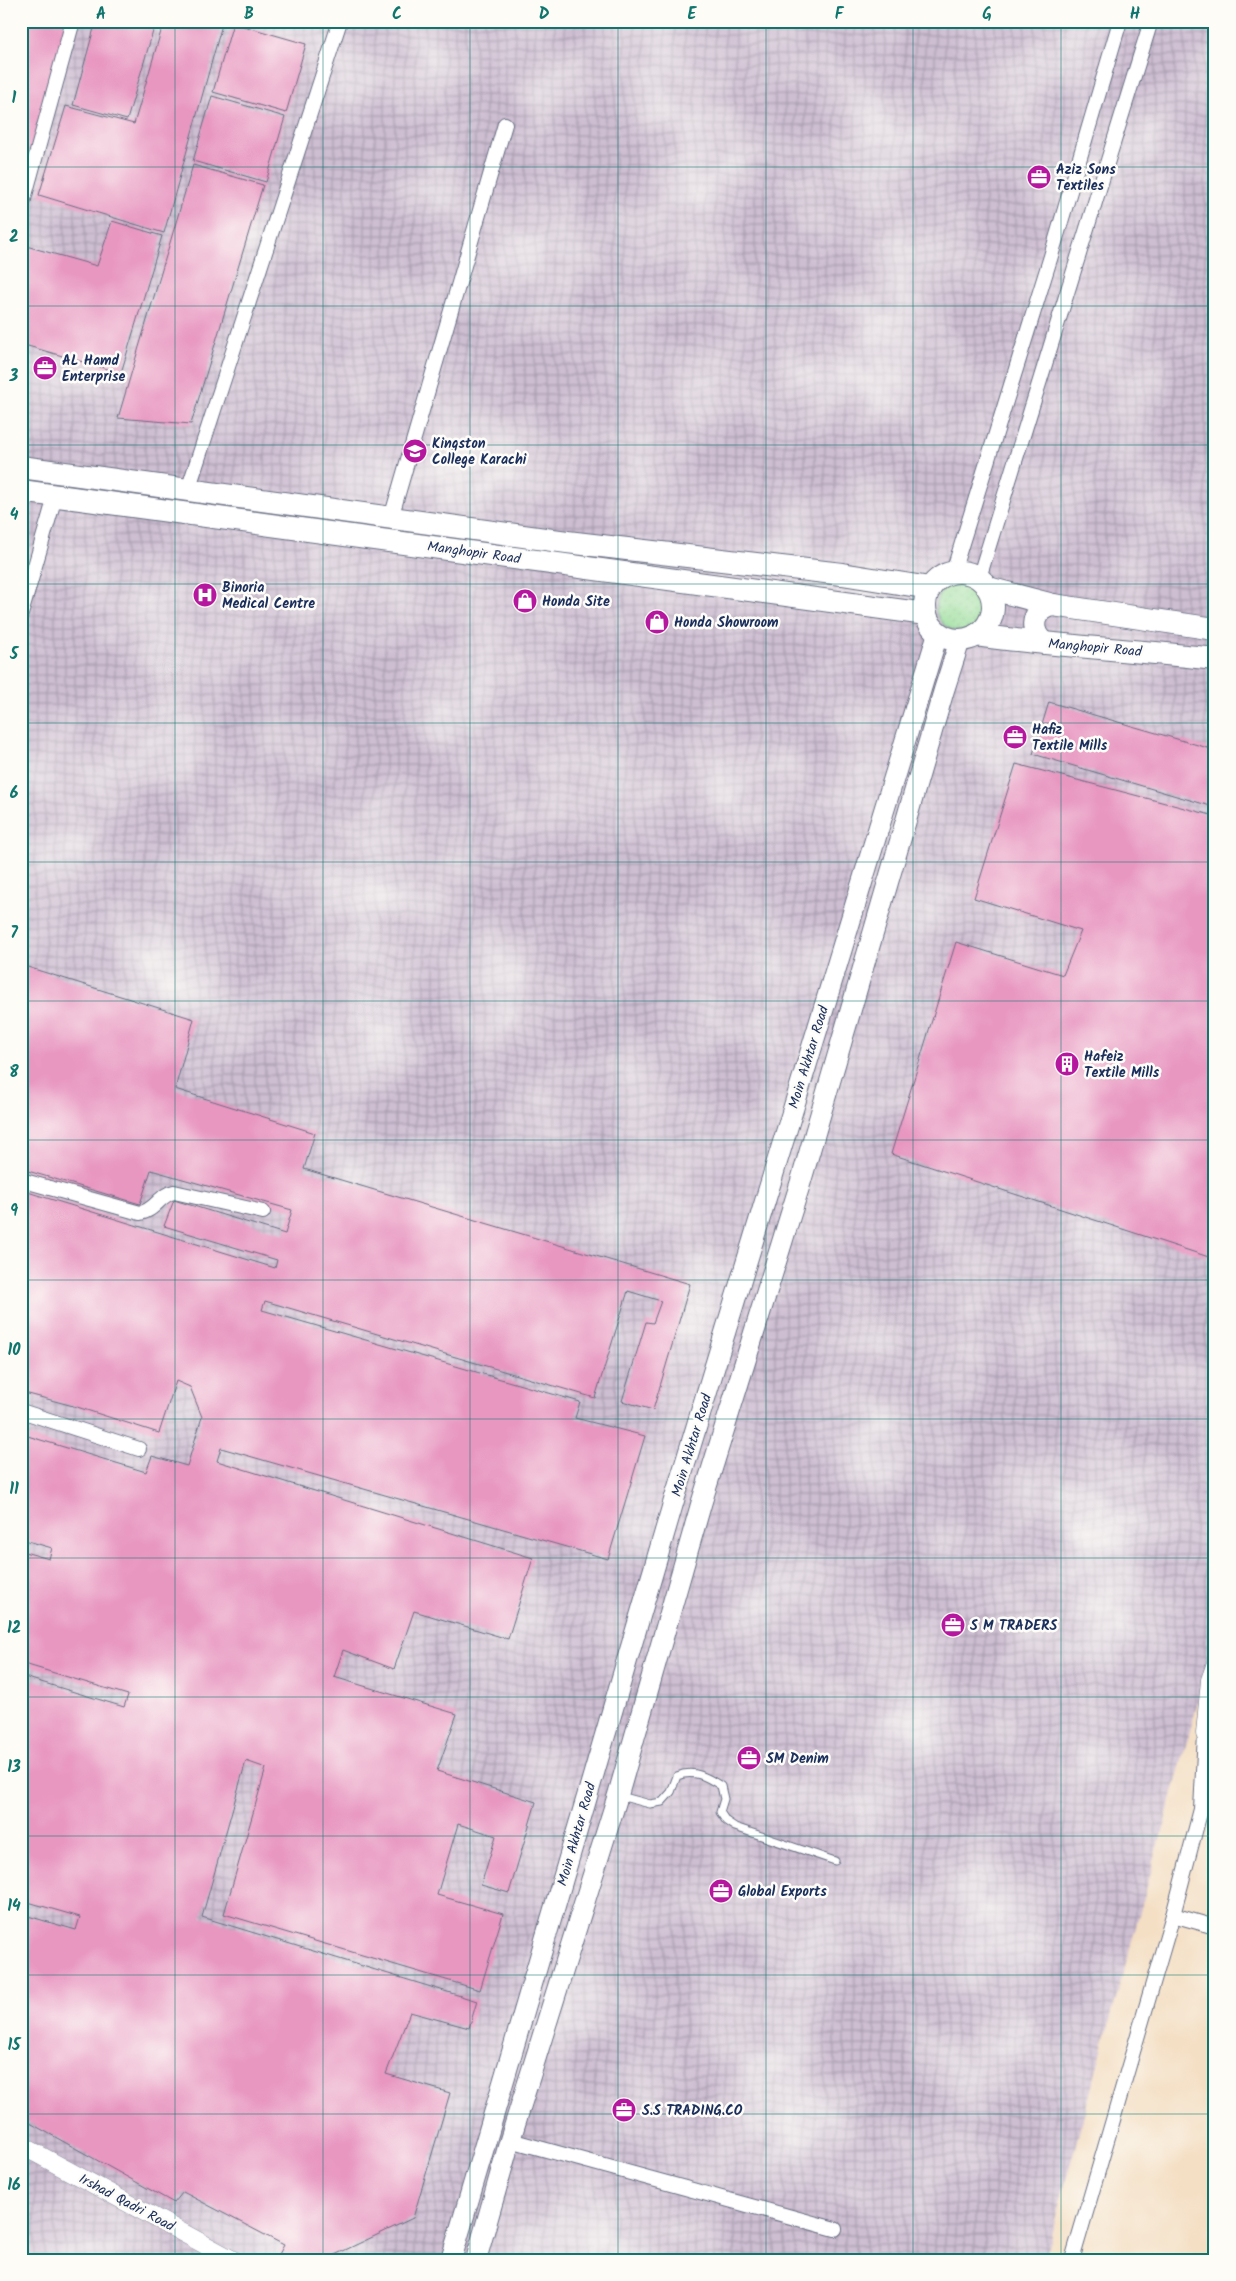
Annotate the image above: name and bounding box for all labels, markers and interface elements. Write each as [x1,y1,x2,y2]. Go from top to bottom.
text: A [96,2,106,27]
text: B [244,2,254,27]
text: C [392,2,402,27]
text: D [539,2,550,27]
text: E [688,2,698,27]
text: F [835,2,845,27]
text: G [982,2,992,27]
text: H [1130,2,1140,27]
text: 1 [12,86,17,111]
place label: Aziz Sons Textiles [1056,159,1116,197]
office icon: Aziz Sons Textiles [1026,164,1052,190]
text: 2 [9,225,19,250]
place label: AL Hamd Enterprise [62,350,125,388]
office icon: AL Hamd Enterprise [32,355,58,381]
text: 3 [9,364,19,389]
place label: Kingston College Karachi [432,433,527,471]
school or university icon: Kingston College Karachi [402,438,428,464]
text: 4 [10,503,19,528]
street label: Manghopir Road [426,536,523,571]
place label: Binoria Medical Centre [222,577,315,615]
hospital icon: Binoria Medical Centre [192,582,218,608]
shop icon: Honda Site [512,588,538,614]
place label: Honda Site [542,591,610,613]
shop icon: Honda Showroom [644,609,670,635]
place label: Honda Showroom [674,612,779,634]
street label: Manghopir Road [1047,633,1144,663]
text: 5 [9,642,20,667]
place label: Hafiz Textile Mills [1032,719,1108,757]
office icon: Hafiz Textile Mills [1002,724,1028,750]
text: 6 [10,781,19,806]
text: 7 [10,921,18,946]
street label: Moin Akhtar Road [783,1002,835,1112]
place label: Hafeiz Textile Mills [1084,1046,1160,1084]
building icon: Hafeiz Textile Mills [1054,1051,1080,1077]
text: 8 [9,1060,19,1085]
text: 9 [10,1199,18,1224]
text: 10 [7,1338,21,1363]
street label: Moin Akhtar Road [666,1390,718,1500]
text: 11 [9,1477,19,1502]
office icon: S M TRADERS [940,1612,966,1638]
place label: S M TRADERS [970,1615,1057,1637]
text: 12 [7,1616,21,1641]
office icon: SM Denim [736,1745,762,1771]
place label: SM Denim [766,1748,829,1770]
text: 13 [7,1755,21,1780]
street label: Moin Akhtar Road [552,1779,603,1889]
office icon: Global Exports [708,1878,734,1904]
place label: Global Exports [738,1881,827,1903]
text: 14 [7,1894,21,1919]
text: 15 [8,2033,22,2058]
office icon: S.S TRADING.CO [611,2097,637,2123]
place label: S.S TRADING.CO [642,2100,743,2122]
street label: Irshad Qadri Road [75,2168,179,2238]
text: 16 [7,2173,21,2198]

